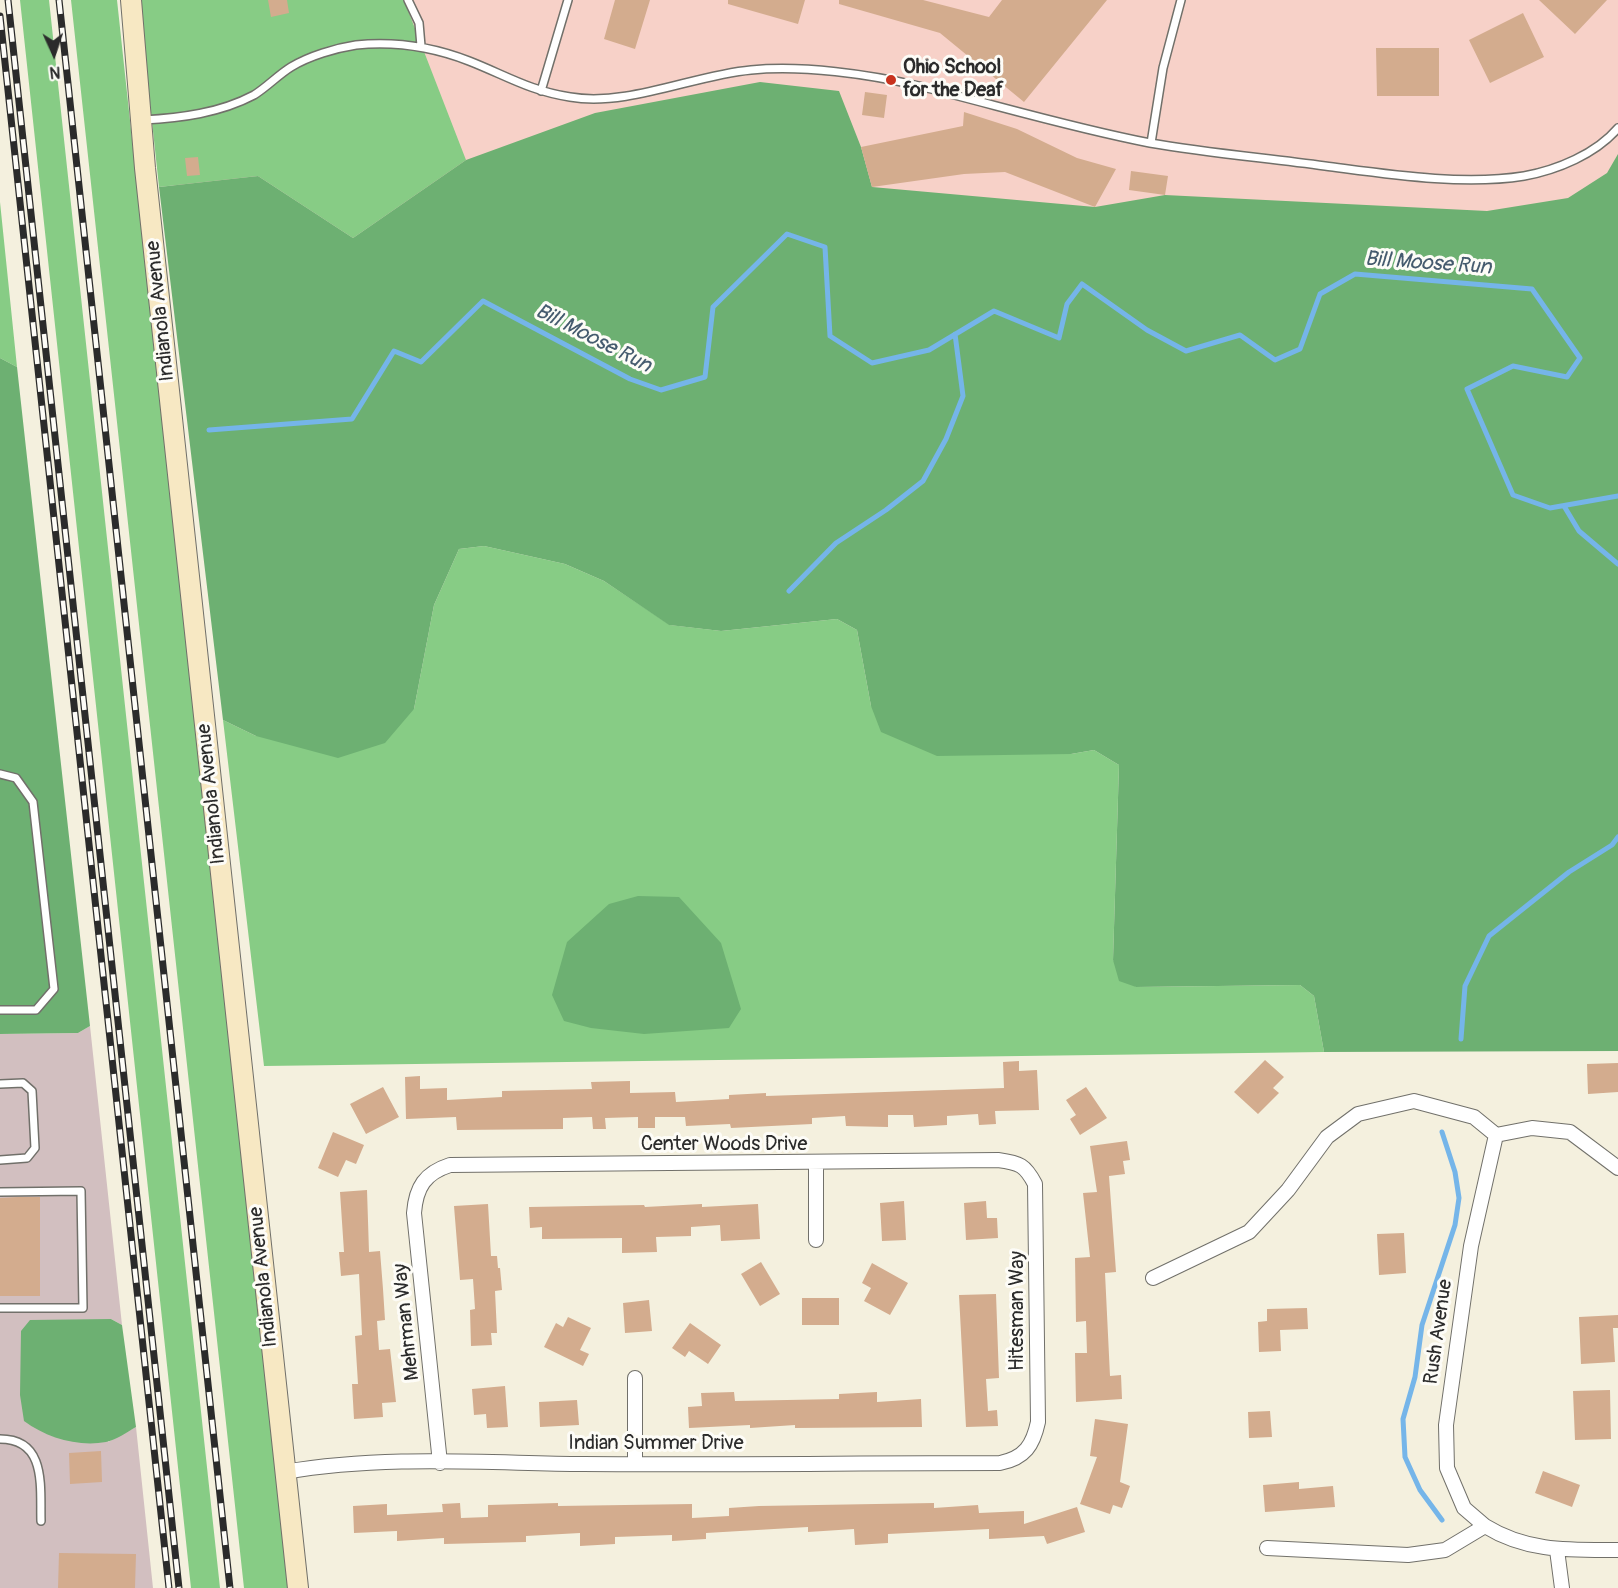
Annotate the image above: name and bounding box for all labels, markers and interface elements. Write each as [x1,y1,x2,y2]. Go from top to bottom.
north arrow [24,24,84,84]
place label: Ohio School for the Deaf [903,56,1004,103]
text: N [49,62,61,82]
marker: Ohio School for the Deaf [884,73,898,87]
street label: Indianola Avenue [142,239,180,383]
water label: Bill Moose Run [1364,247,1492,281]
water label: Bill Moose Run [531,299,655,379]
street label: Indianola Avenue [193,722,231,866]
street label: Center Woods Drive [641,1133,807,1157]
street label: Indianola Avenue [245,1205,283,1349]
street label: Hitesman Way [1006,1251,1030,1371]
street label: Mehrman Way [389,1262,425,1382]
street label: Rush Avenue [1420,1278,1458,1386]
street label: Indian Summer Drive [568,1432,744,1456]

